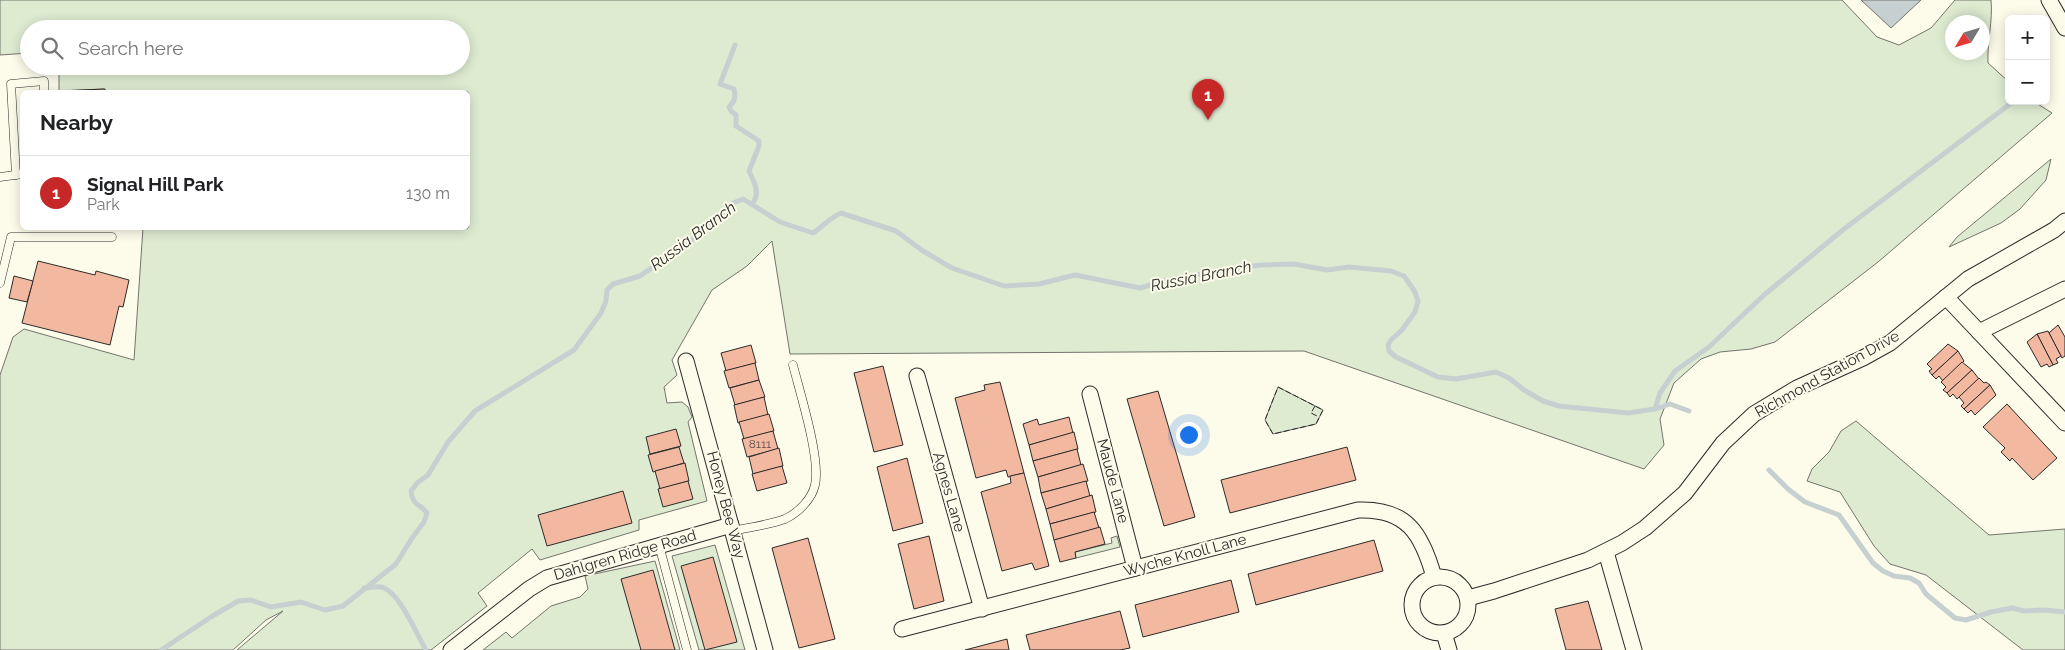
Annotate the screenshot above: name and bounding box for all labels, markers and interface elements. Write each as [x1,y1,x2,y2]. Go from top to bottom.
north arrow [1945,15,1990,60]
map controls [2005,15,2050,105]
button: + [2005,15,2050,60]
search box [20,20,470,75]
icon: search [38,34,66,62]
text: Search here [78,37,184,59]
button: − [2005,60,2050,105]
pin: 1 [1192,79,1224,120]
text: Nearby [40,110,113,135]
text: Signal Hill Park [87,173,224,195]
text: 1 [52,184,60,203]
text: 130 m [406,184,450,203]
text: Park [87,195,120,214]
water label: Russia Branch [646,198,740,274]
water label: Russia Branch [1149,257,1253,295]
street label: Richmond Station Drive [1752,327,1902,421]
your location [1176,422,1202,448]
house number: 8111 [749,437,771,451]
street label: Maude Lane [1093,437,1133,525]
street label: Honey Bee Way [703,449,749,561]
street label: Agnes Lane [929,450,969,534]
street label: Dahlgren Ridge Road [552,526,698,584]
street label: Wyche Knoll Lane [1122,530,1249,580]

